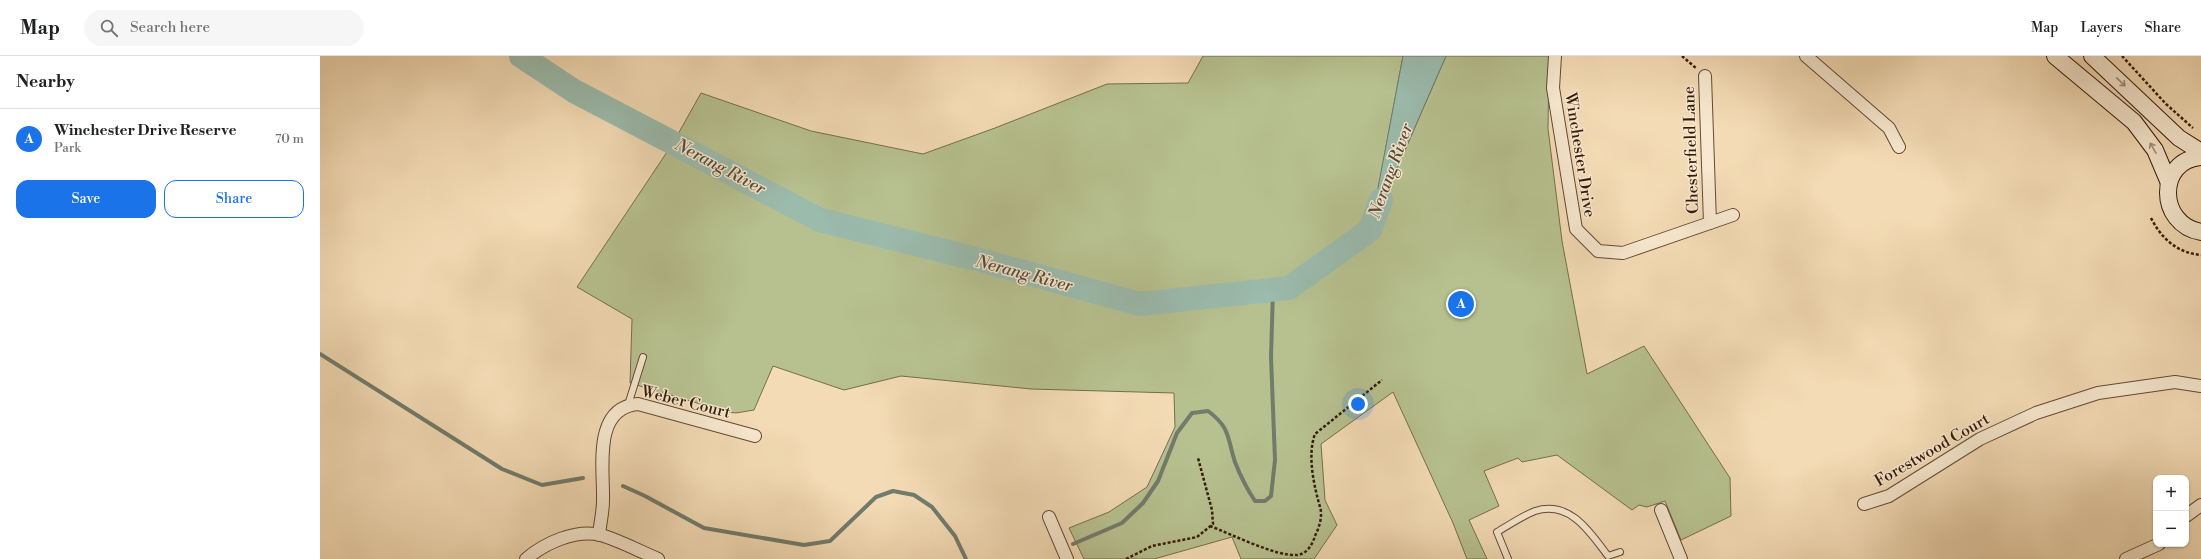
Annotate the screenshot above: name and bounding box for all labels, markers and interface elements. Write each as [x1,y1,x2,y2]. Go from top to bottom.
search box [84,10,364,46]
text: Map [20,16,60,40]
icon: search [98,17,120,39]
text: Search here [130,18,210,37]
text: Map [2031,19,2058,37]
text: Layers [2080,19,2123,37]
text: Share [2145,19,2181,37]
text: Nearby [16,71,75,93]
one-way arrow [2116,77,2126,87]
street label: Chesterfield Lane [1679,86,1703,214]
street label: Winchester Drive [1560,90,1600,219]
water label: Nerang River [1363,120,1419,222]
text: Winchester Drive Reserve [54,121,237,140]
text: A [24,131,34,147]
text: 70 m [275,131,304,147]
water label: Nerang River [670,133,770,200]
text: Park [54,140,81,156]
one-way arrow [2148,142,2156,154]
button: Save [16,180,156,218]
button: Share [164,180,304,218]
water label: Nerang River [972,250,1076,298]
pin: A [1448,289,1474,319]
street label: Weber Court [638,381,733,423]
your location [1348,394,1368,414]
street label: Forestwood Court [1871,409,1993,491]
map controls [2153,475,2189,547]
button: + [2153,475,2189,511]
button: − [2153,511,2189,547]

